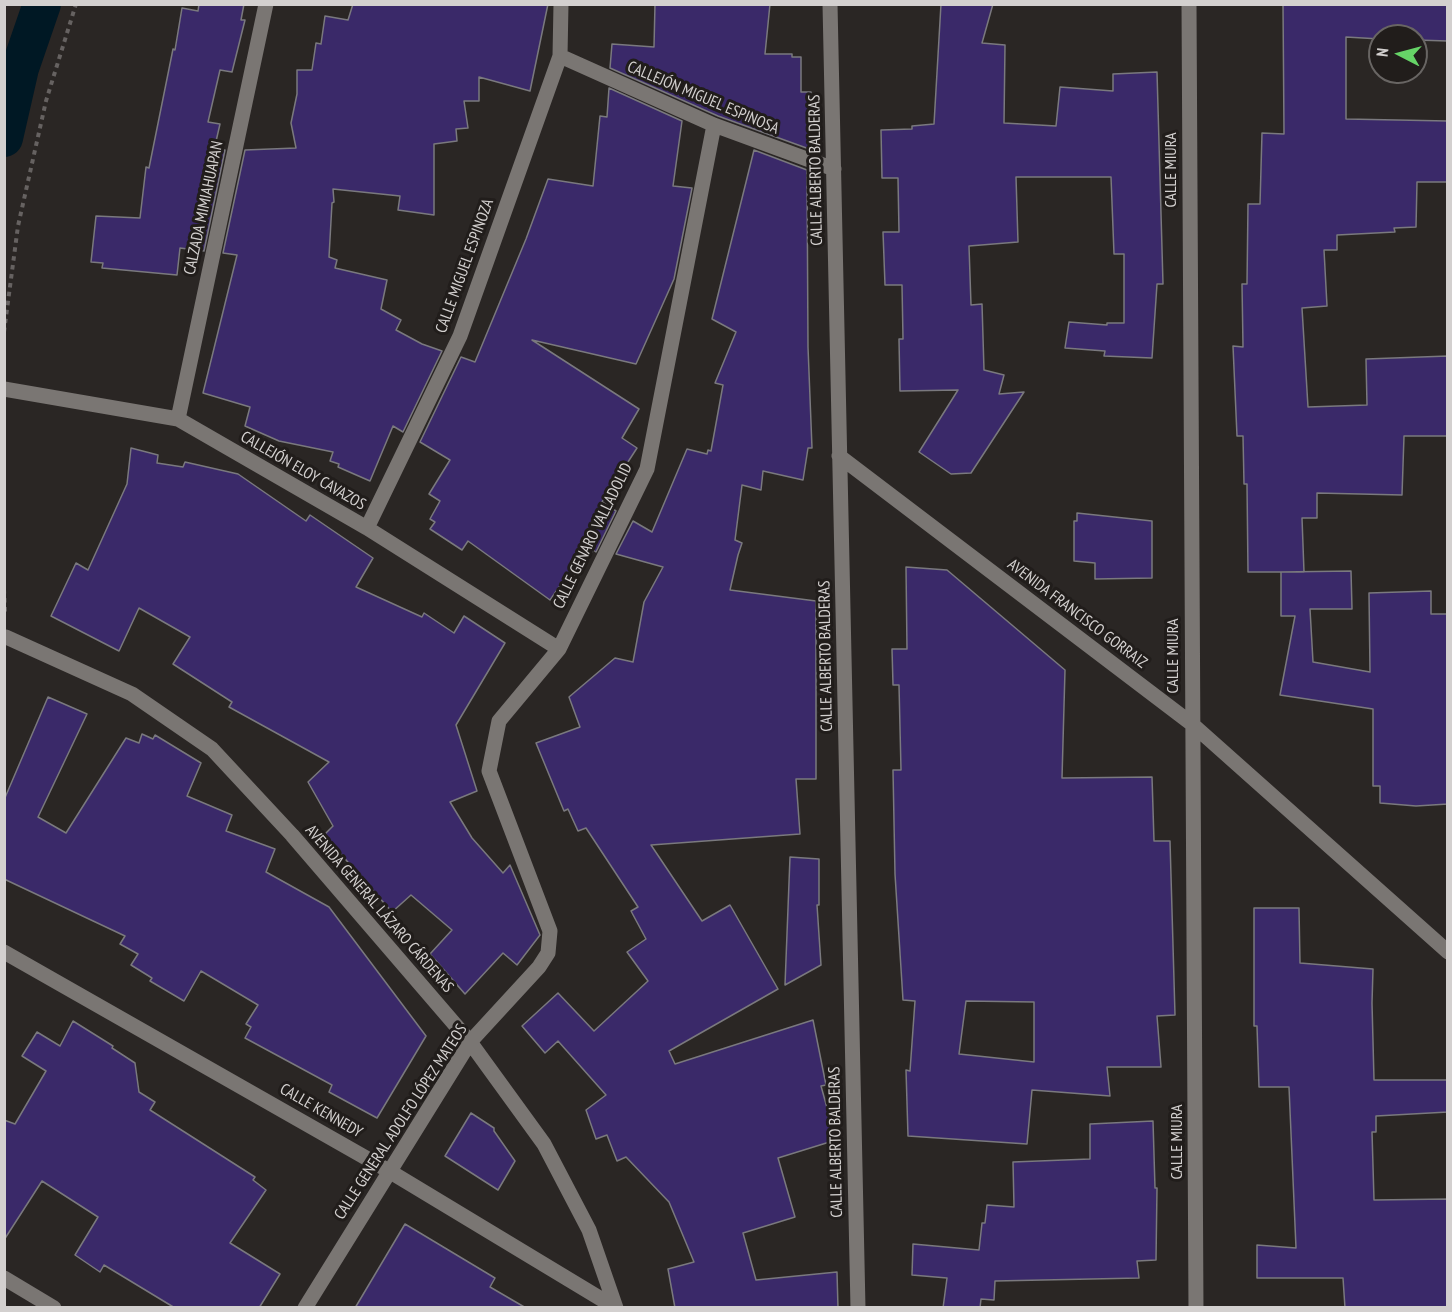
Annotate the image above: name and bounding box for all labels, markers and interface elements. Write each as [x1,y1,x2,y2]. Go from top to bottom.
north arrow [1368,24,1428,84]
text: N [1372,47,1392,58]
street label: CALLEJÓN MIGUEL ESPINOSA [624,57,782,139]
street label: CALLE ALBERTO BALDERAS [805,94,827,246]
street label: CALLE MIURA [1161,132,1181,208]
street label: CALZADA MIMIAHUAPAN [180,139,228,277]
street label: CALLE MIGUEL ESPINOZA [432,196,498,336]
street label: CALLEJÓN ELOY CAVAZOS [237,427,369,515]
street label: CALLE GENARO VALLADOLID [549,460,637,612]
street label: AVENIDA FRANCISCO GORRAIZ [1003,555,1151,673]
street label: CALLE ALBERTO BALDERAS [815,580,837,732]
street label: CALLE MIURA [1163,618,1183,694]
street label: AVENIDA GENERAL LÁZARO CÁRDENAS [301,821,457,997]
street label: CALLE GENERAL ADOLFO LÓPEZ MATEOS [331,1021,471,1223]
street label: CALLE ALBERTO BALDERAS [825,1066,847,1218]
street label: CALLE KENNEDY [276,1080,366,1142]
street label: CALLE MIURA [1167,1104,1187,1180]

